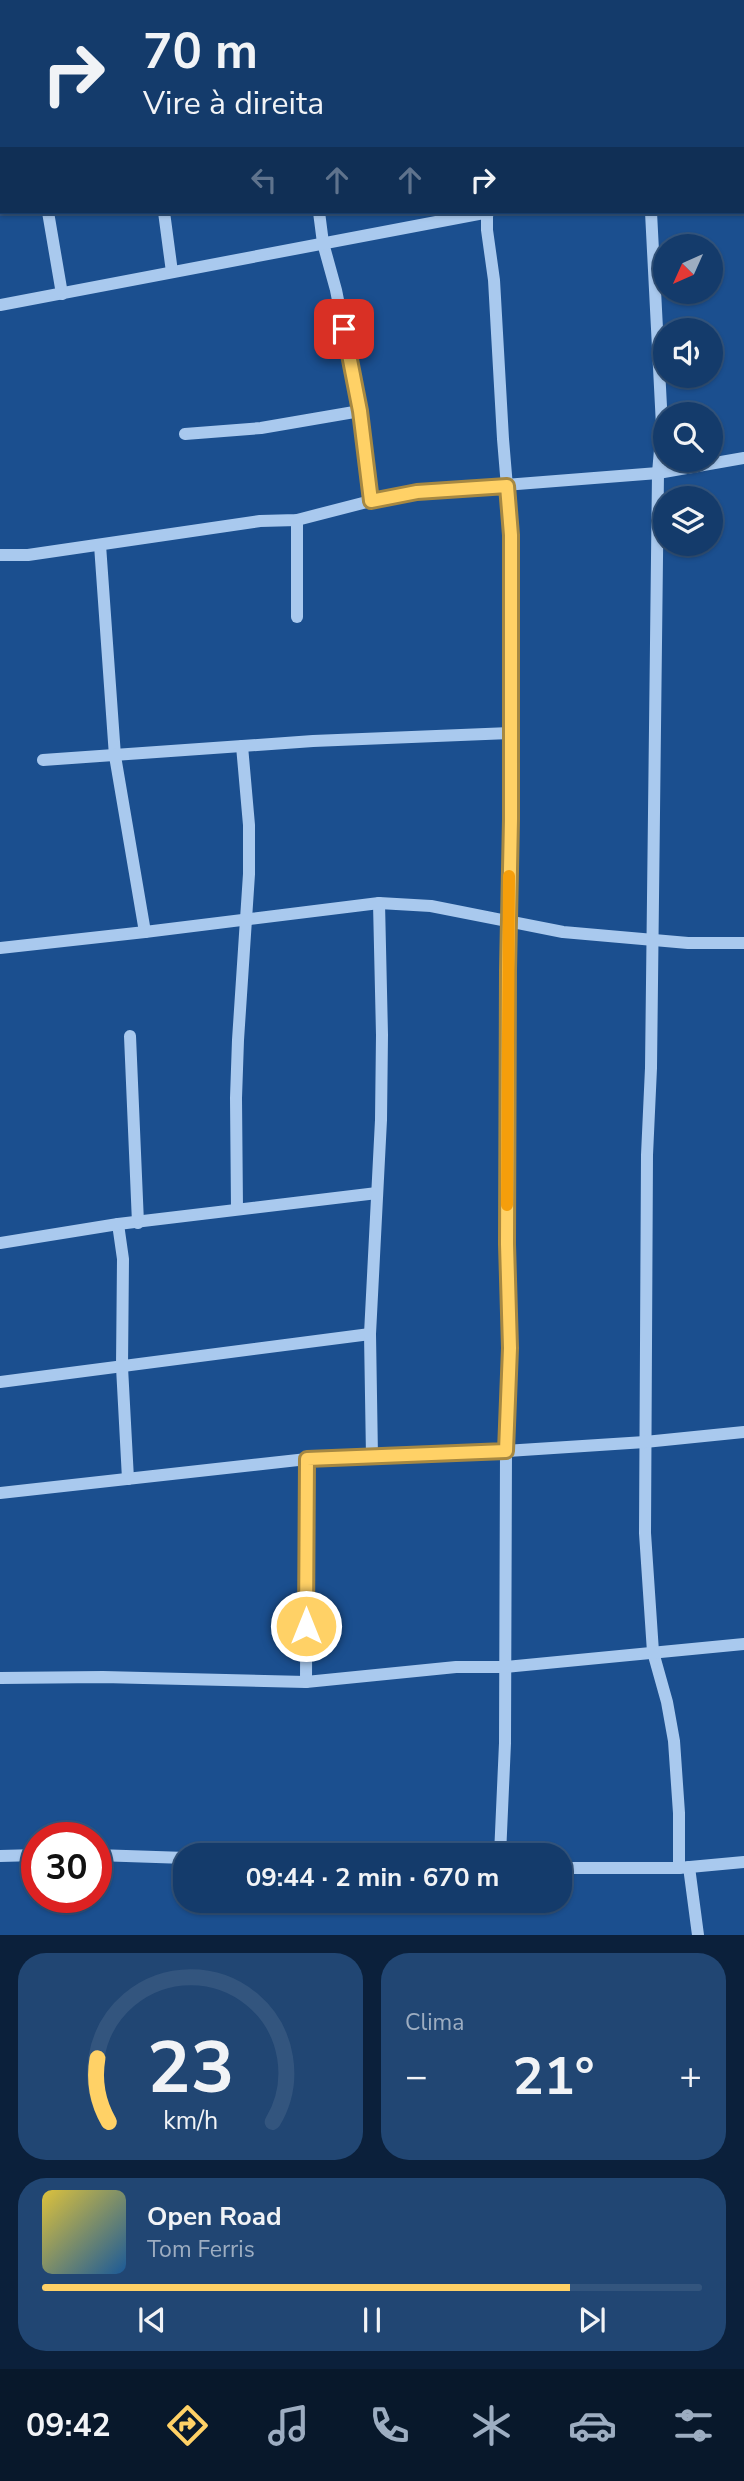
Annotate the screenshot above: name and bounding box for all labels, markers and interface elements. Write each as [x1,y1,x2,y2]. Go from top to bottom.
text: 70 m [143,18,258,85]
icon: right [28,28,119,119]
text: Vire à direita [143,82,324,125]
icon: left [245,161,283,199]
icon: ahead [318,161,356,199]
icon: ahead [391,161,429,199]
icon: right [464,161,502,199]
north arrow [653,234,723,304]
map controls [653,234,723,556]
pin [314,299,374,359]
icon: arrive [325,310,363,348]
button: sound [653,318,723,388]
button: search [653,402,723,472]
button: layers [653,486,723,556]
position arrow [269,1589,343,1663]
speed limit sign: 30 [21,1822,112,1913]
text: 09:44 · 2 min · 670 m [246,1860,499,1895]
text: Clima [405,2007,465,2038]
text: 23 [147,2019,234,2119]
text: 21° [512,2041,595,2112]
text: − [405,2051,428,2102]
text: + [679,2051,702,2102]
text: km/h [163,2104,218,2138]
text: Open Road [147,2199,282,2234]
text: Tom Ferris [147,2234,255,2265]
icon: previous [133,2301,171,2339]
icon: pause [353,2301,391,2339]
icon: next [573,2301,611,2339]
icon: directions [163,2401,212,2450]
icon: music [264,2401,313,2450]
icon: phone [365,2401,414,2450]
icon: climate [467,2401,516,2450]
icon: car [568,2401,617,2450]
icon: filters [669,2401,718,2450]
text: 09:42 [26,2404,111,2447]

